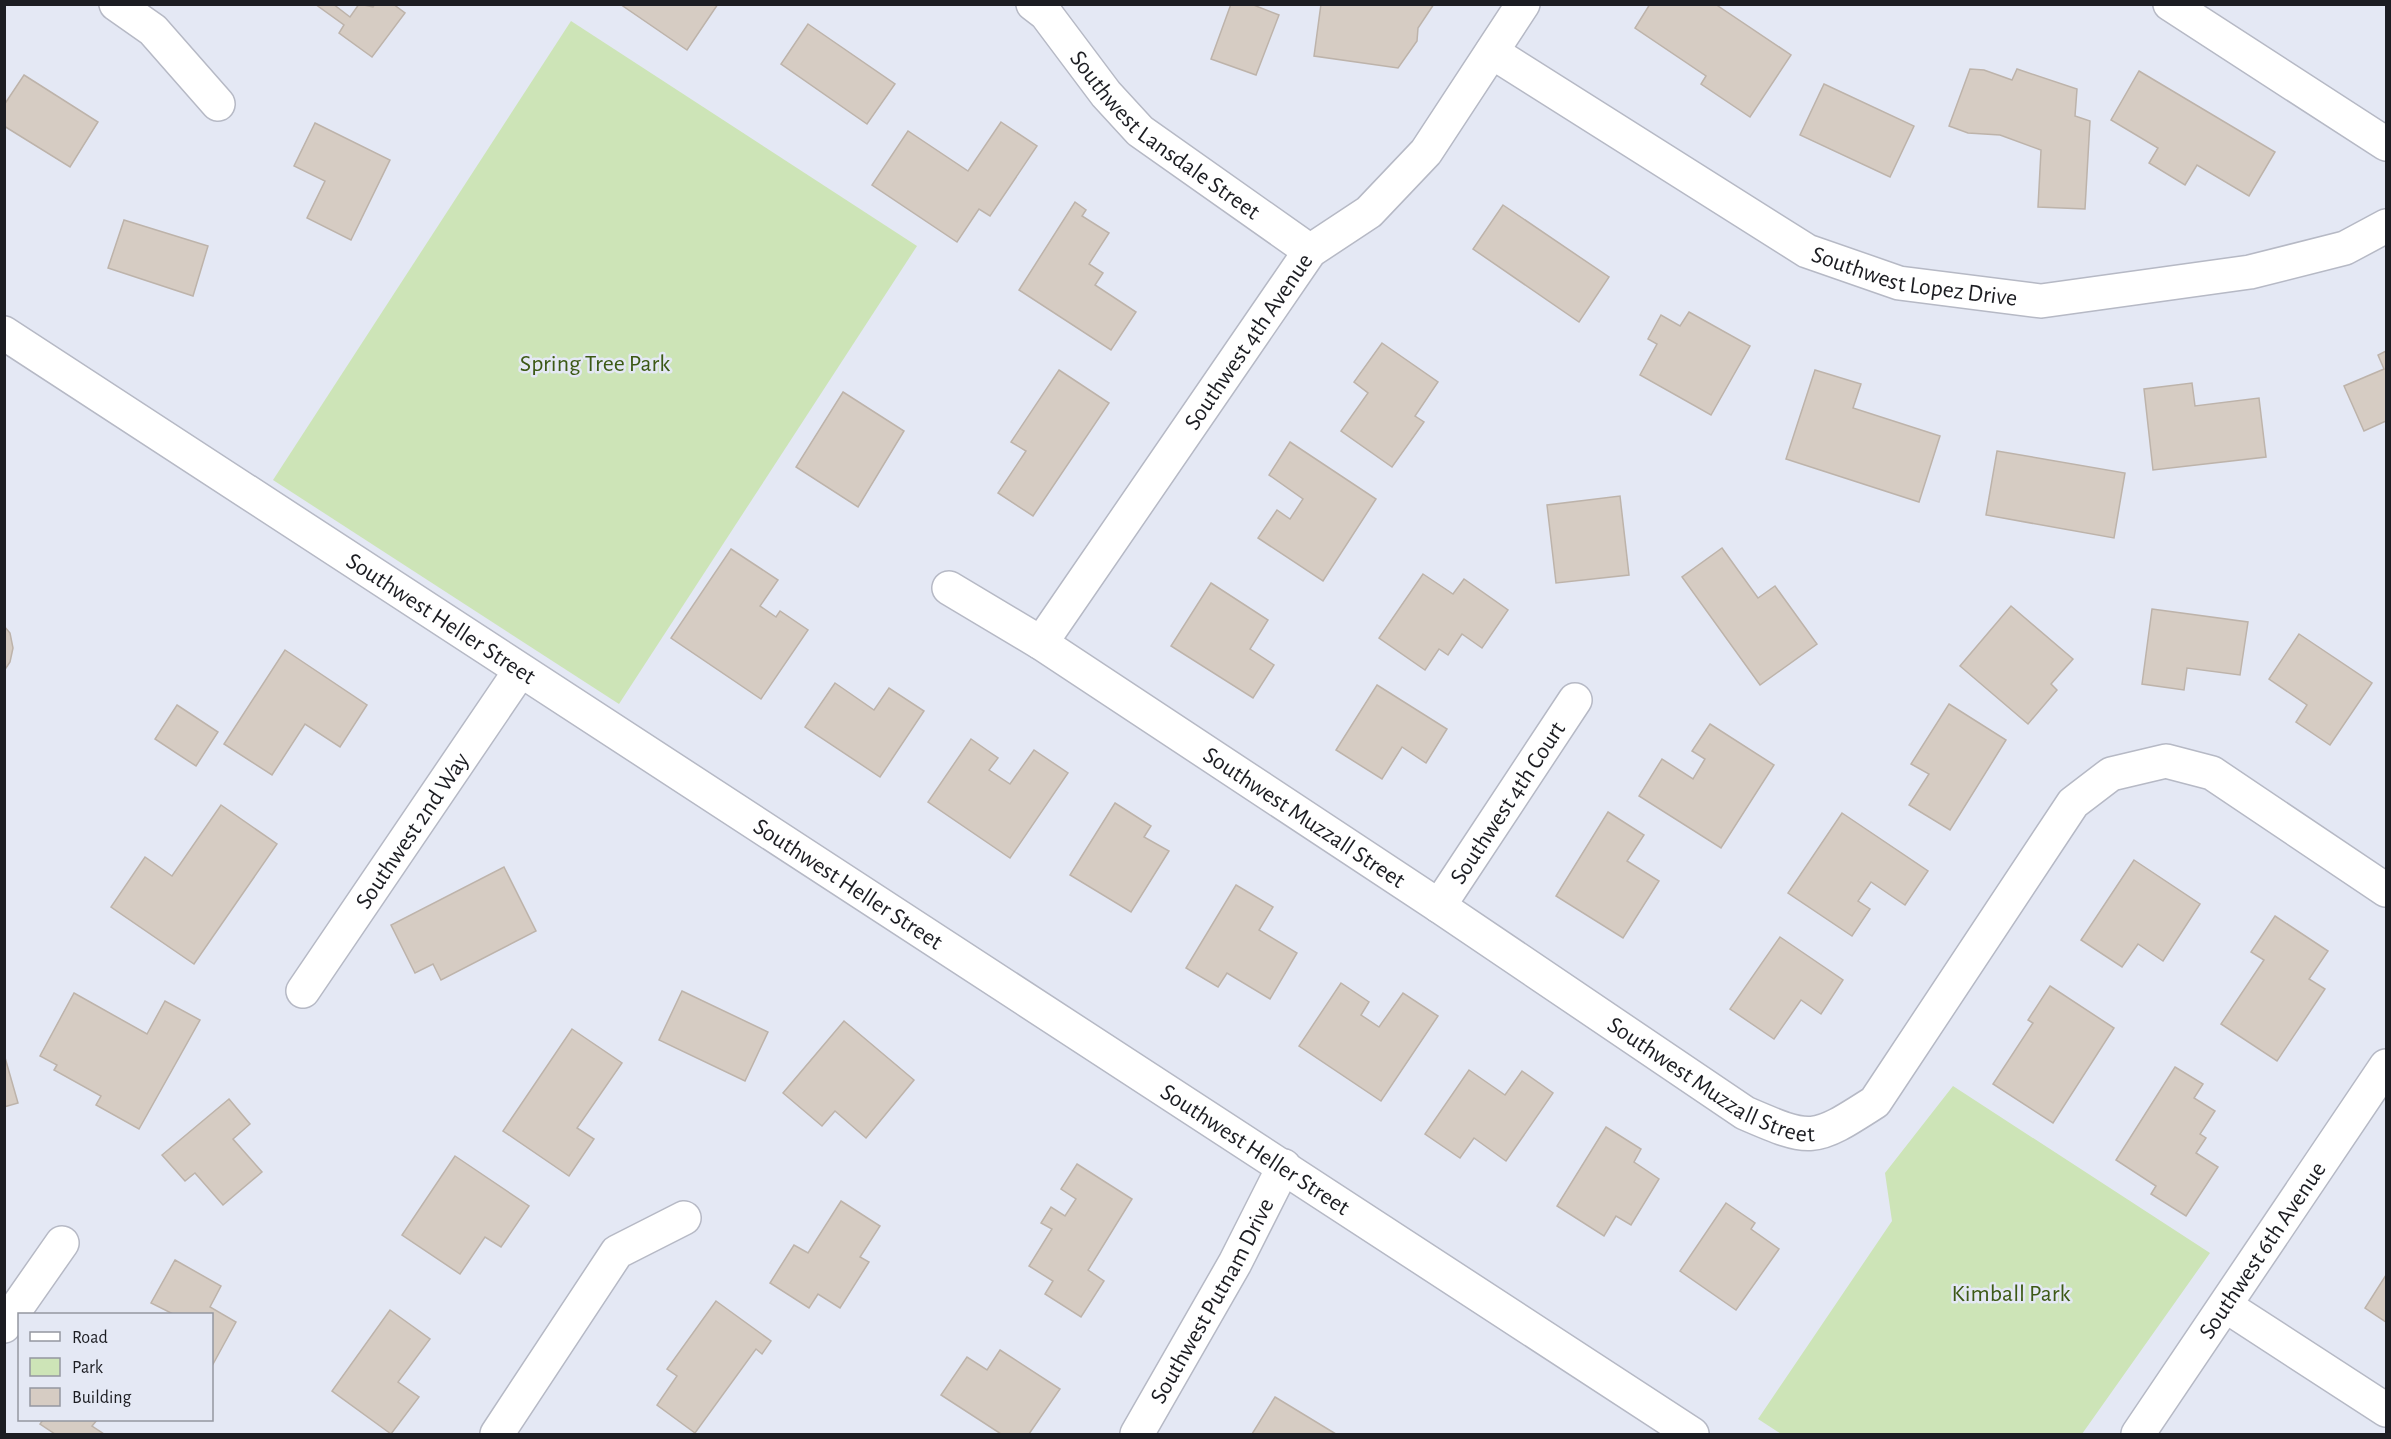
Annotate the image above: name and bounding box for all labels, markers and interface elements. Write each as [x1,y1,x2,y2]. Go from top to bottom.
street label: Southwest Lansdale Street [1065,47,1264,225]
street label: Southwest Lopez Drive [1808,243,2019,311]
street label: Southwest 4th Avenue [1180,249,1318,434]
park label: Spring Tree Park [520,352,670,376]
street label: Southwest Heller Street [342,549,540,689]
street label: Southwest 4th Court [1446,717,1570,889]
street label: Southwest Muzzall Street [1199,743,1409,893]
street label: Southwest 2nd Way [351,749,474,913]
street label: Southwest Heller Street [749,814,947,955]
street label: Southwest Muzzall Street [1603,1013,1816,1147]
street label: Southwest Heller Street [1156,1080,1354,1220]
street label: Southwest 6th Avenue [2195,1158,2331,1343]
street label: Southwest Putnam Drive [1146,1195,1279,1408]
park label: Kimball Park [1952,1282,2070,1306]
legend [18,1313,213,1421]
text: Road [72,1329,108,1347]
text: Park [72,1359,104,1377]
text: Building [72,1389,132,1407]

